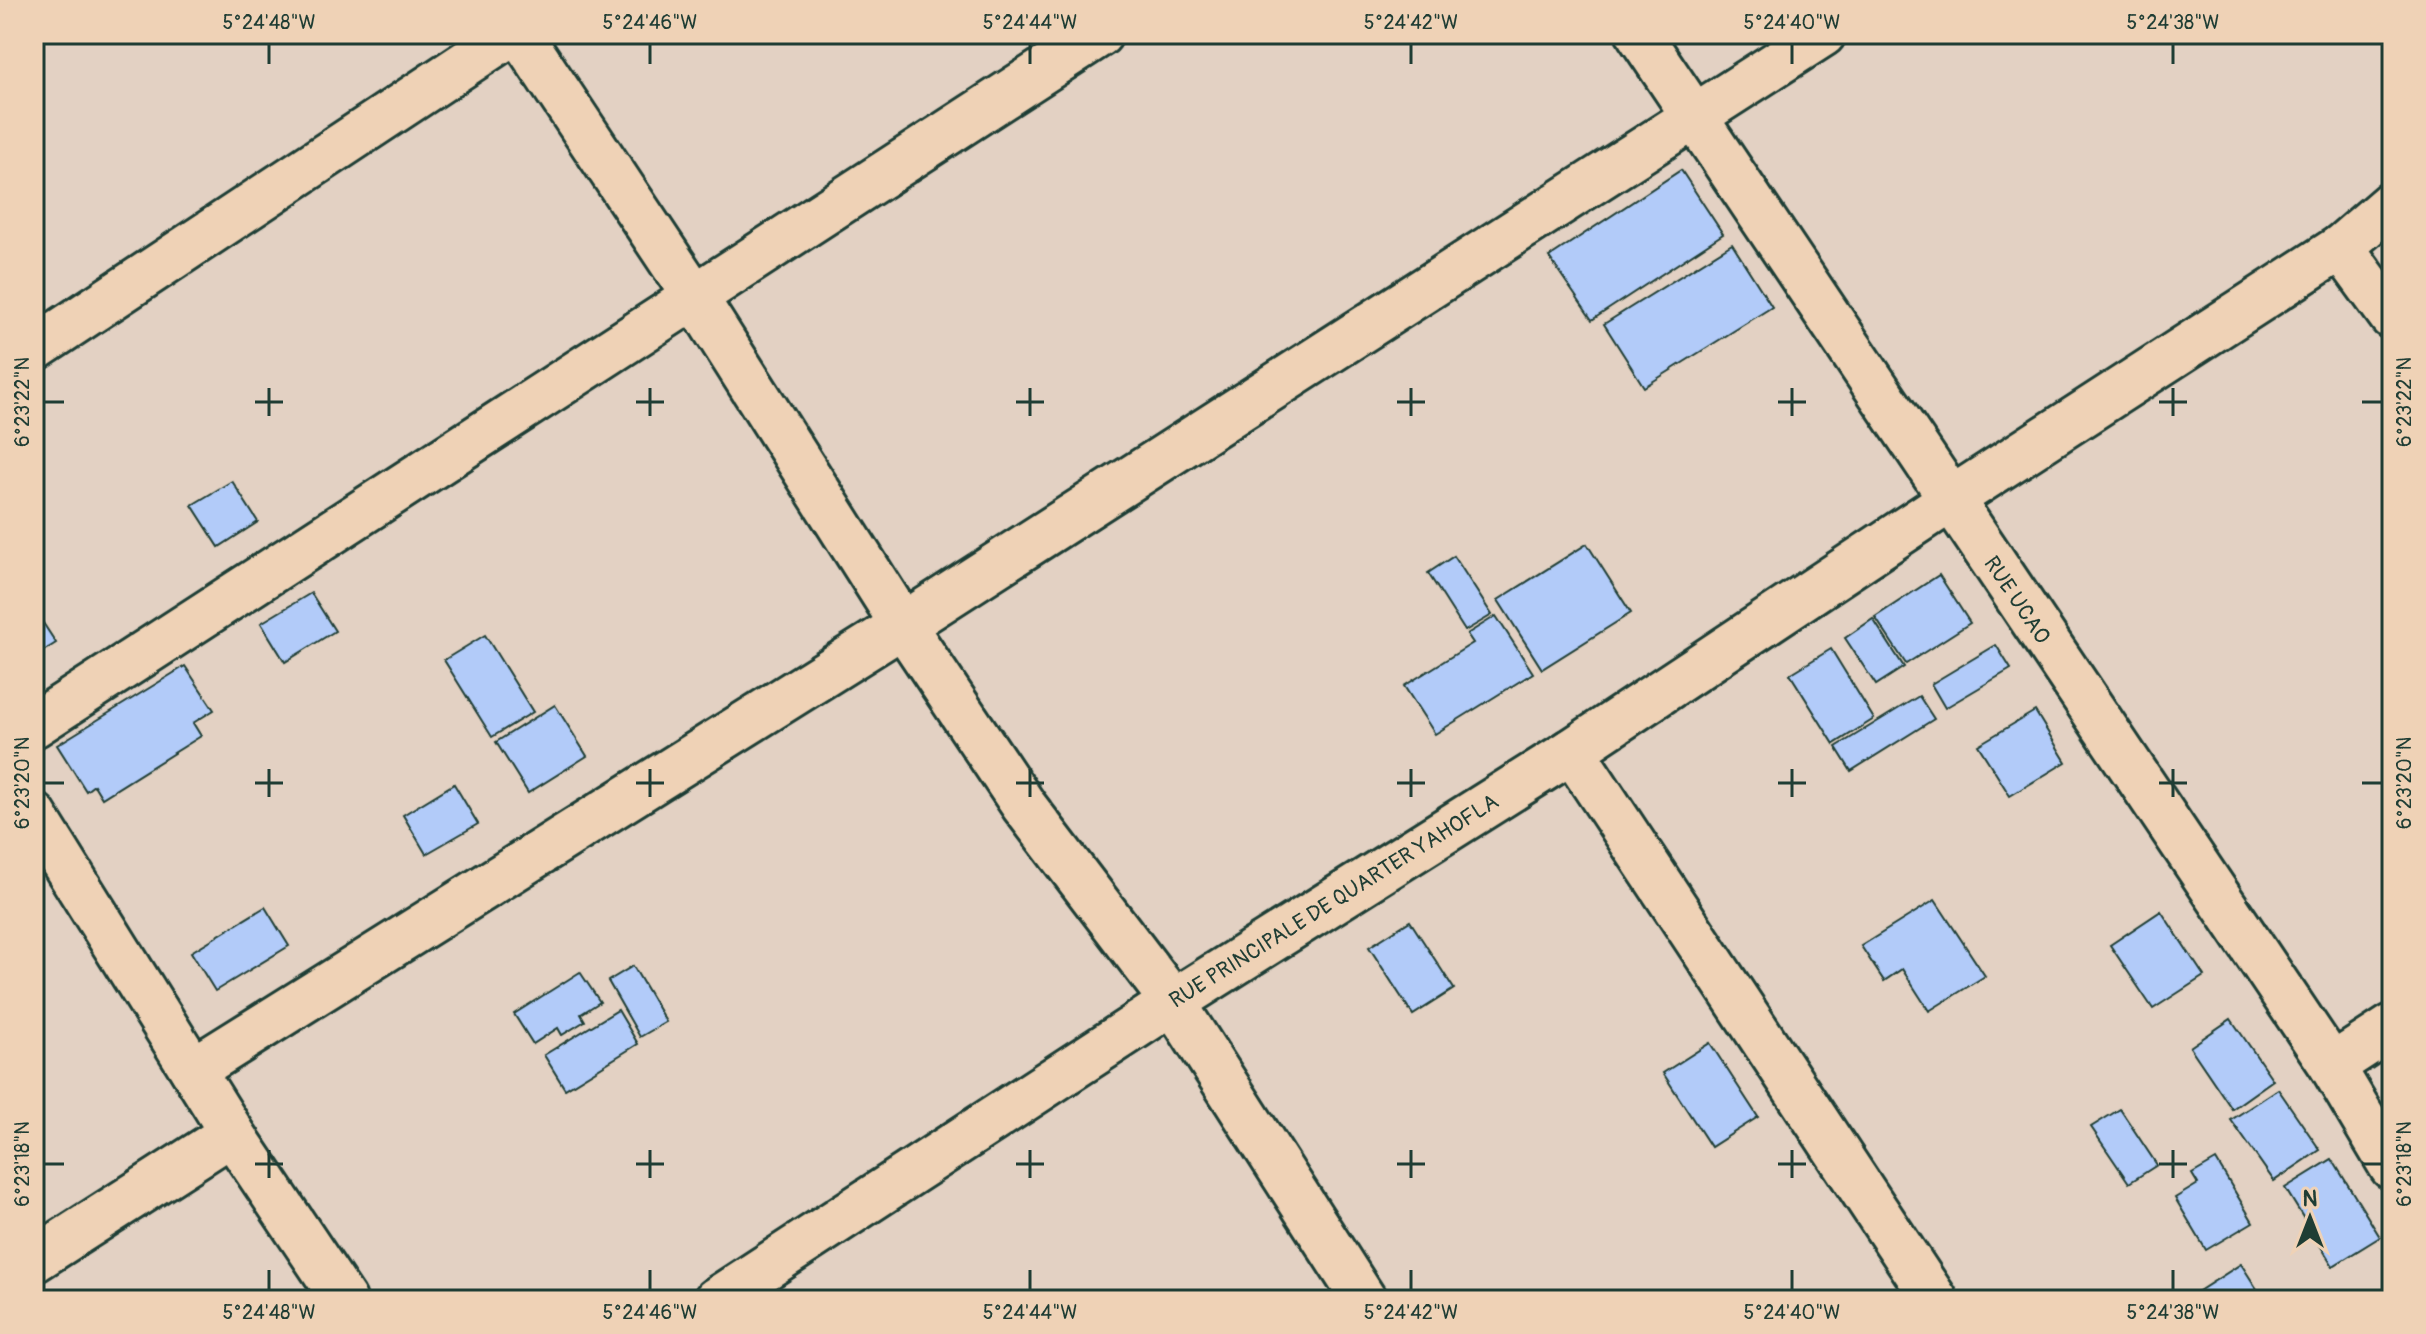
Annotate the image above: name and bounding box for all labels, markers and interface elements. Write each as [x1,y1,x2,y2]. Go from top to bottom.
text: 5°24'48"W [222,10,316,35]
text: 5°24'46"W [603,10,697,35]
text: 5°24'44"W [983,10,1077,35]
text: 5°24'42"W [1364,10,1458,35]
text: 5°24'40"W [1744,10,1840,35]
text: 5°24'38"W [2127,10,2219,35]
text: 6°23'22"N [10,357,35,447]
text: 6°23'22"N [2392,357,2417,447]
street label: RUE UCAO [1977,551,2057,649]
text: 6°23'20"N [10,737,35,829]
text: 6°23'20"N [2392,737,2417,829]
street label: RUE PRINCIPALE DE QUARTER YAHOFLA [1164,788,1504,1014]
text: 6°23'18"N [10,1121,35,1207]
text: 6°23'18"N [2392,1121,2417,1207]
north arrow [2270,1178,2350,1258]
text: N [2303,1185,2318,1213]
text: 5°24'48"W [222,1300,316,1325]
text: 5°24'46"W [603,1300,697,1325]
text: 5°24'44"W [983,1300,1077,1325]
text: 5°24'42"W [1364,1300,1458,1325]
text: 5°24'40"W [1744,1300,1840,1325]
text: 5°24'38"W [2127,1300,2219,1325]

